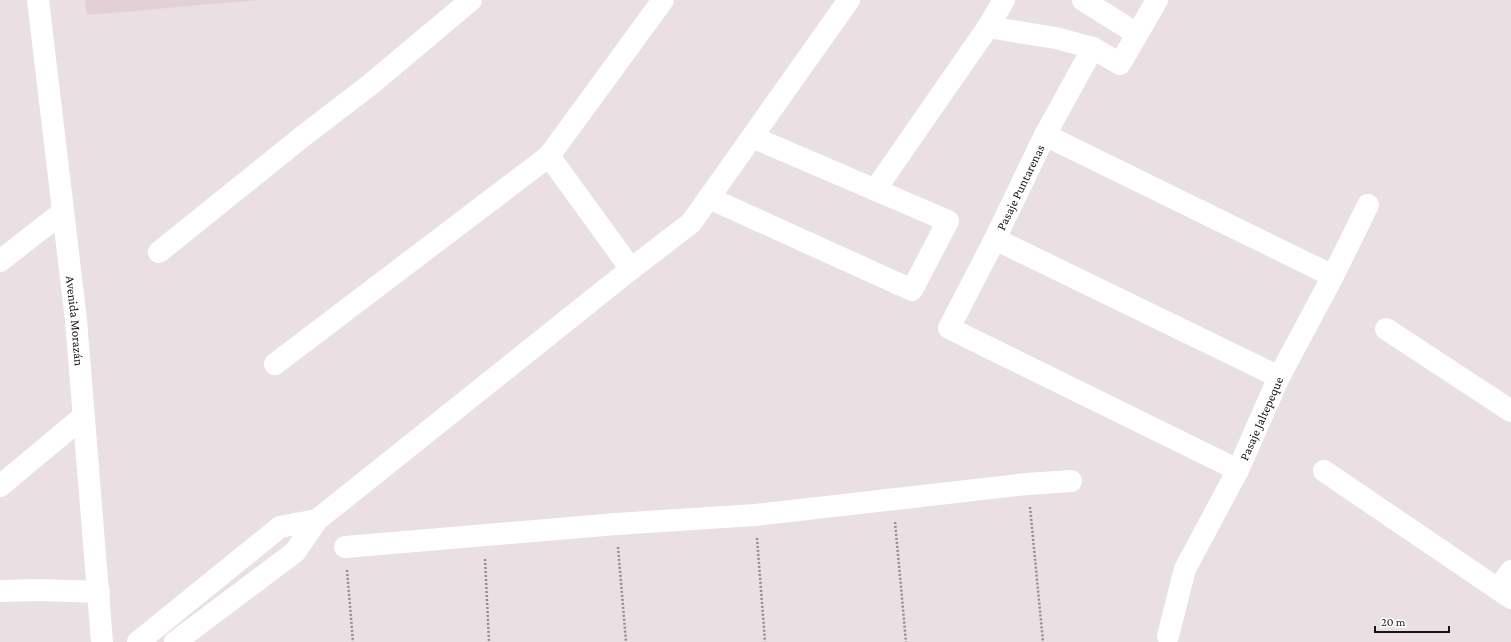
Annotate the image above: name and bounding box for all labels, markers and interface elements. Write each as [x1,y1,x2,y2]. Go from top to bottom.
street label: Pasaje Puntarenas [993,142,1049,233]
street label: Avenida Morazán [63,275,87,367]
street label: Pasaje Jaltepeque [1236,374,1286,463]
scale bar [1375,608,1449,634]
text: 20 m [1381,615,1406,629]

